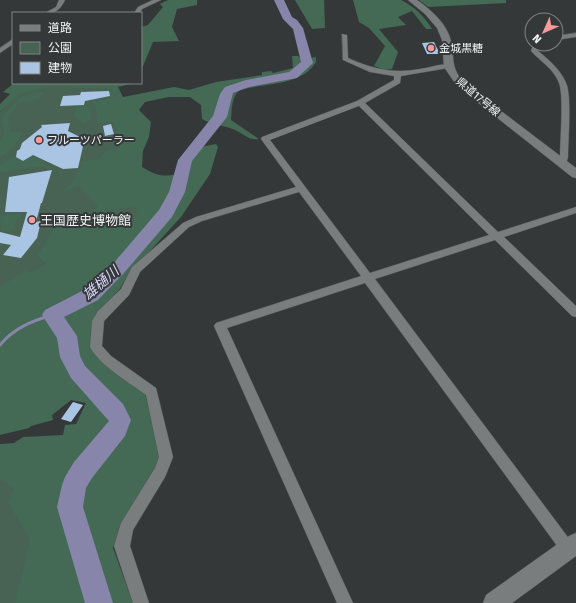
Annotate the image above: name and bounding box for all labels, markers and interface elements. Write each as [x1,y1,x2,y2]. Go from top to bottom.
legend [12,12,142,84]
north arrow [524,12,564,52]
text: 道路 [48,21,72,35]
text: N [530,32,544,46]
text: 公園 [48,41,72,55]
place label: 金城黒糖 [439,42,483,55]
marker: 金城黒糖 [426,43,436,53]
text: 建物 [48,61,72,75]
street label: 県道17号線 [453,75,503,119]
place label: フルーツパーラー [47,134,135,147]
marker: フルーツパーラー [34,135,44,145]
place label: 王国歴史博物館 [40,213,131,228]
marker: 王国歴史博物館 [27,215,37,225]
water label: 雄樋川 [80,261,124,303]

